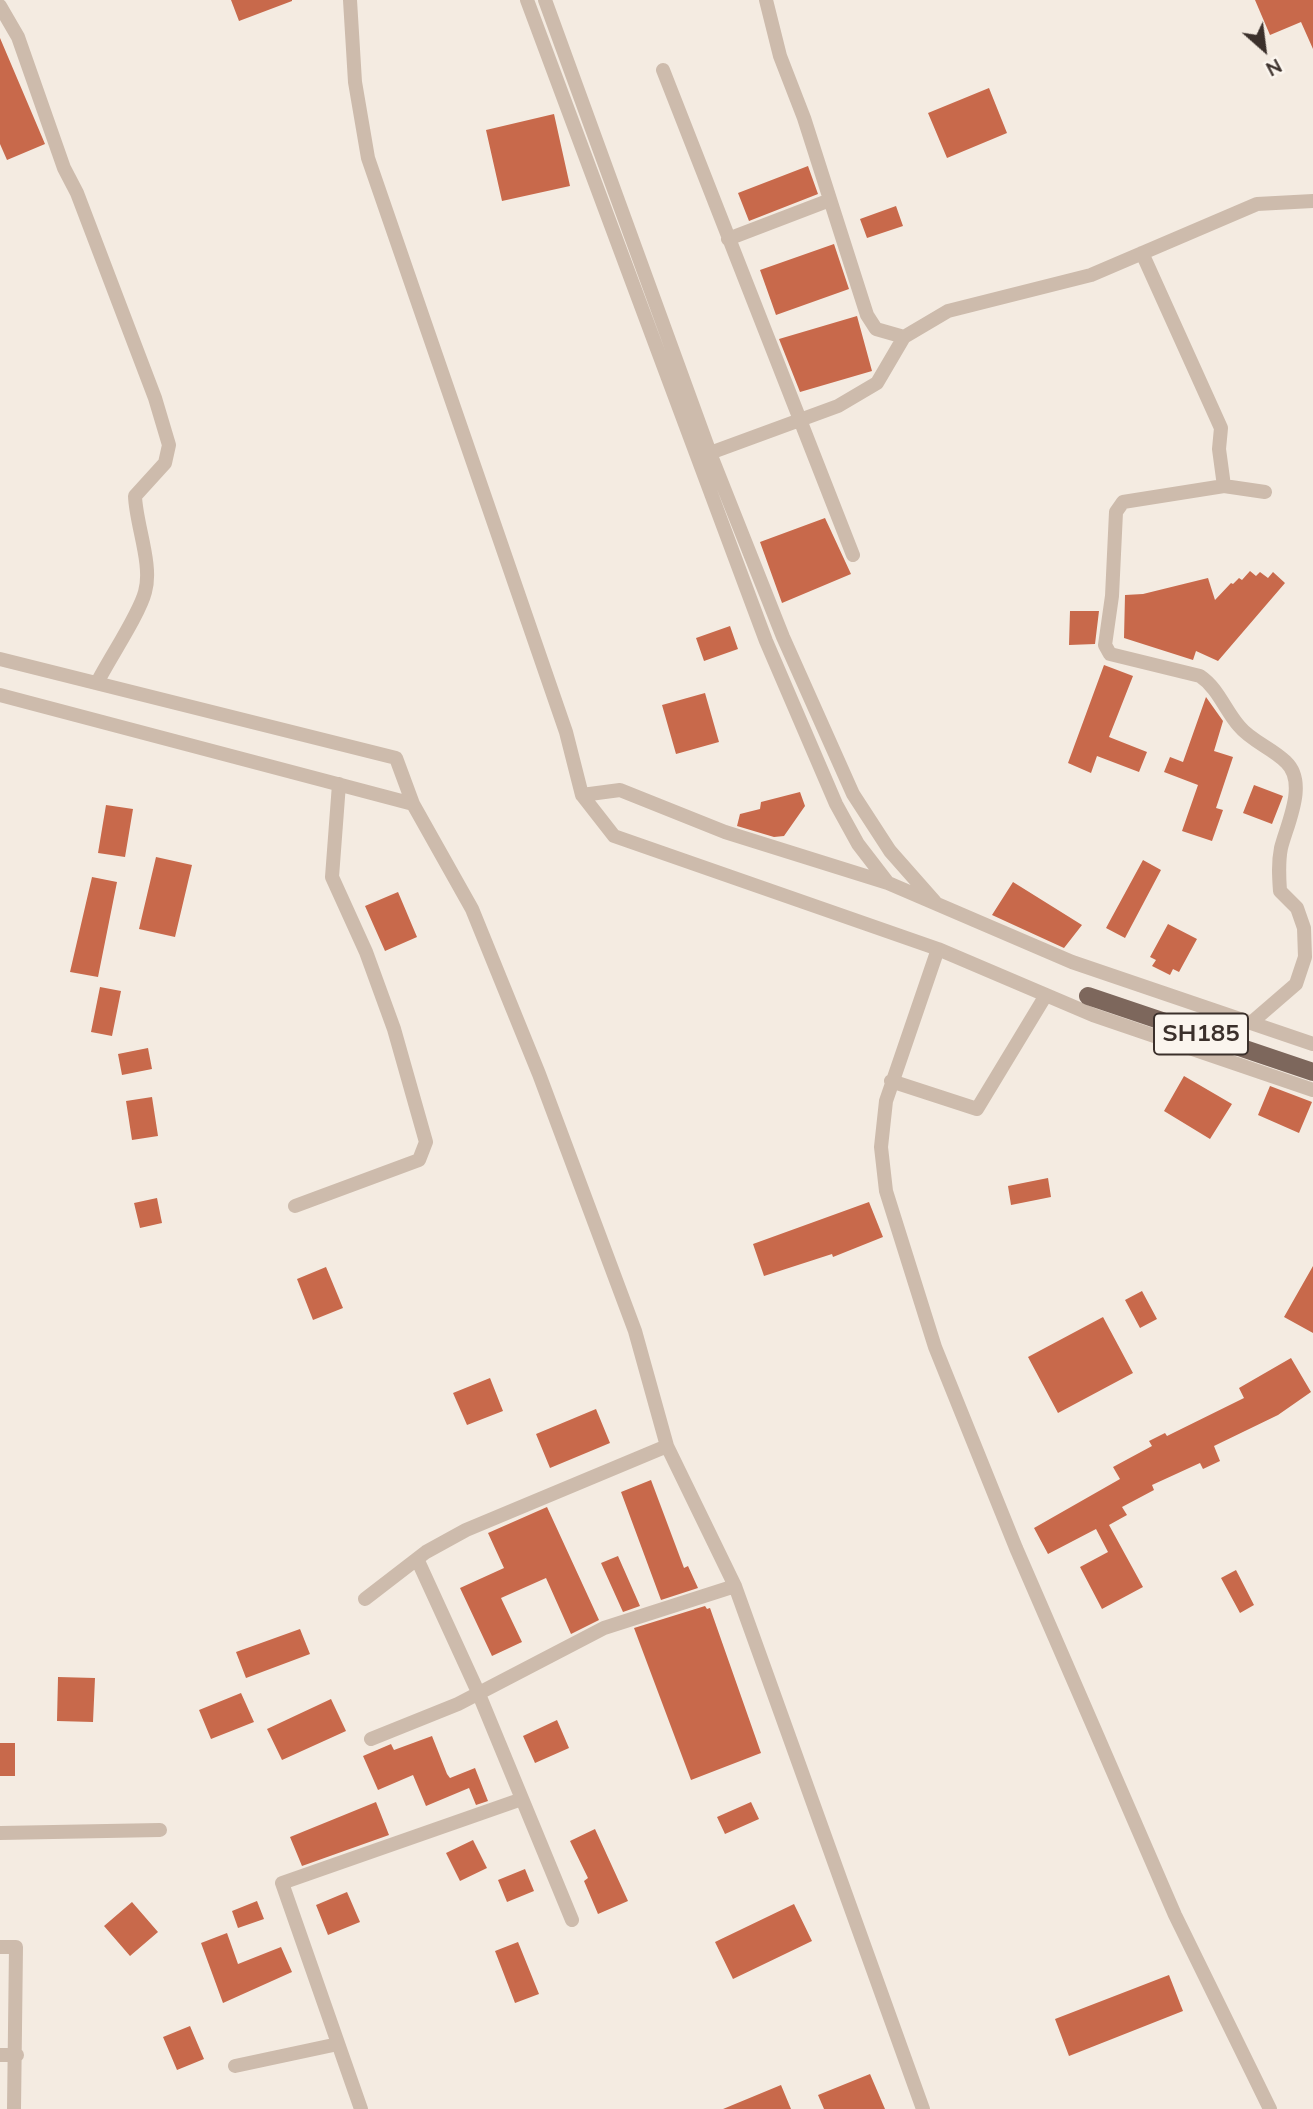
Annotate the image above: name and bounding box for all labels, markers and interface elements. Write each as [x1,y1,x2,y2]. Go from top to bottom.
north arrow [1229,14,1299,84]
text: N [1262,54,1286,82]
road number: SH185 [1154,1014,1248,1054]

